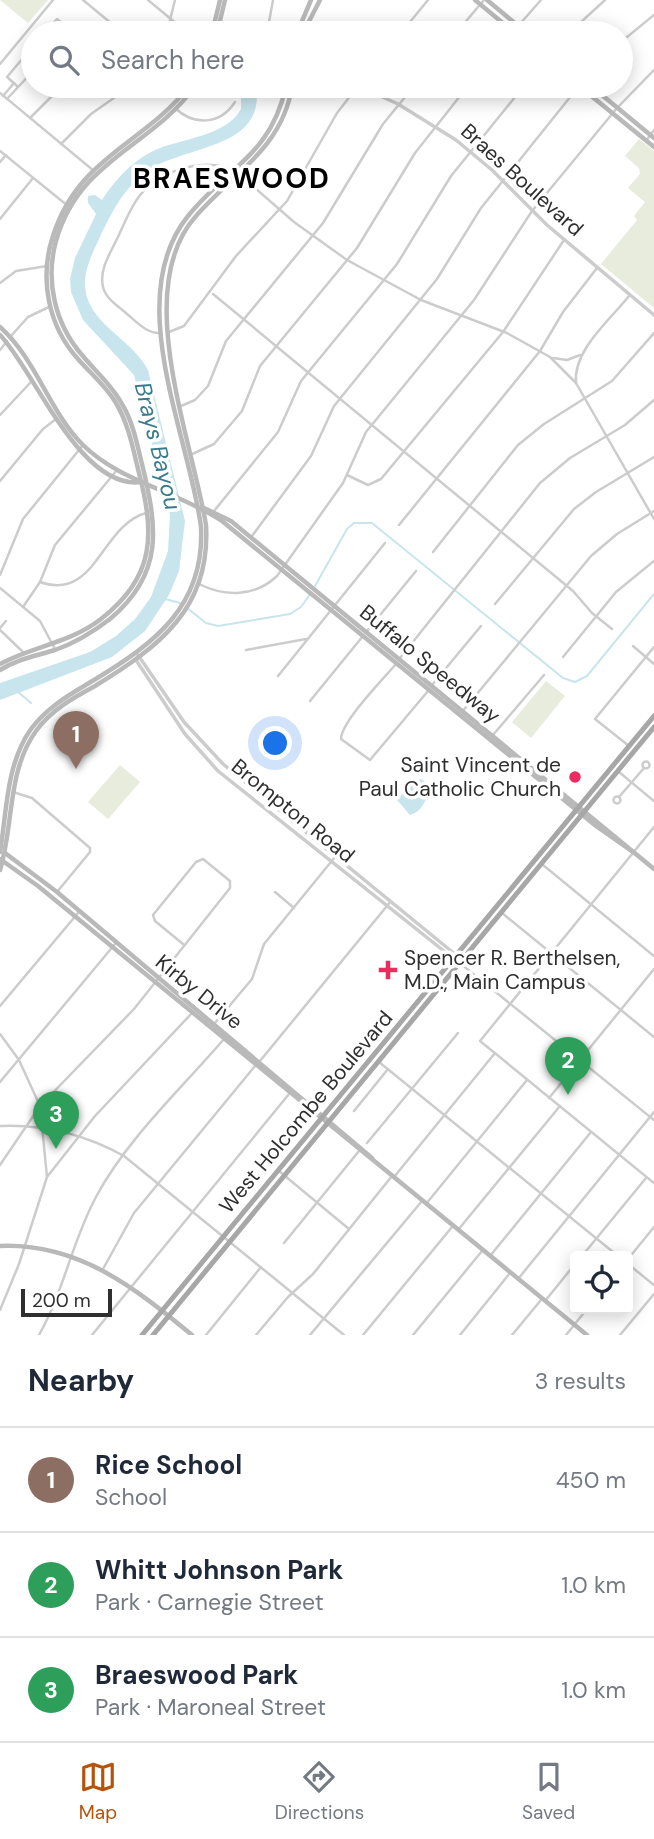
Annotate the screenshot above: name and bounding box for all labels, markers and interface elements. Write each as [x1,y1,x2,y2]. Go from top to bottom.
search box [21,21,633,98]
icon: search [45,41,83,79]
text: Search here [101,43,244,77]
street label: Braes Boulevard [455,117,589,243]
district label: BRAESWOOD [133,160,331,197]
water label: Brays Bayou [128,379,188,513]
street label: Buffalo Speedway [354,599,506,730]
pin: 1 [53,711,99,769]
your location [258,726,292,760]
place label: Saint Vincent de Paul Catholic Church [359,751,561,803]
street label: Brompton Road [226,753,360,869]
marker: Saint Vincent de Paul Catholic Church [567,769,583,785]
place label: Spencer R. Berthelsen, M.D., Main Campus [404,944,621,996]
street label: Kirby Drive [150,948,248,1036]
marker: Spencer R. Berthelsen, M.D., Main Campus [378,960,398,980]
street label: West Holcombe Boulevard [213,1005,399,1219]
pin: 2 [545,1037,591,1095]
pin: 3 [33,1091,79,1149]
map controls [570,1251,633,1314]
button: locate [570,1251,633,1314]
scale bar [21,1286,112,1318]
text: 200 m [32,1288,91,1313]
text: Nearby [28,1361,134,1400]
text: 3 results [535,1366,626,1396]
text: Rice School [95,1448,242,1482]
text: 1 [47,1465,55,1495]
text: 450 m [556,1465,626,1495]
text: School [95,1482,167,1512]
text: Whitt Johnson Park [95,1553,343,1587]
text: 2 [44,1570,58,1600]
text: 1.0 km [561,1570,626,1600]
text: Park · Carnegie Street [95,1587,324,1617]
text: Braeswood Park [95,1658,298,1692]
text: 3 [44,1675,58,1705]
text: 1.0 km [561,1675,626,1705]
text: Park · Maroneal Street [95,1692,326,1722]
tab: Map [79,1758,117,1825]
tab: Directions [275,1758,364,1825]
tab: Saved [522,1758,575,1825]

